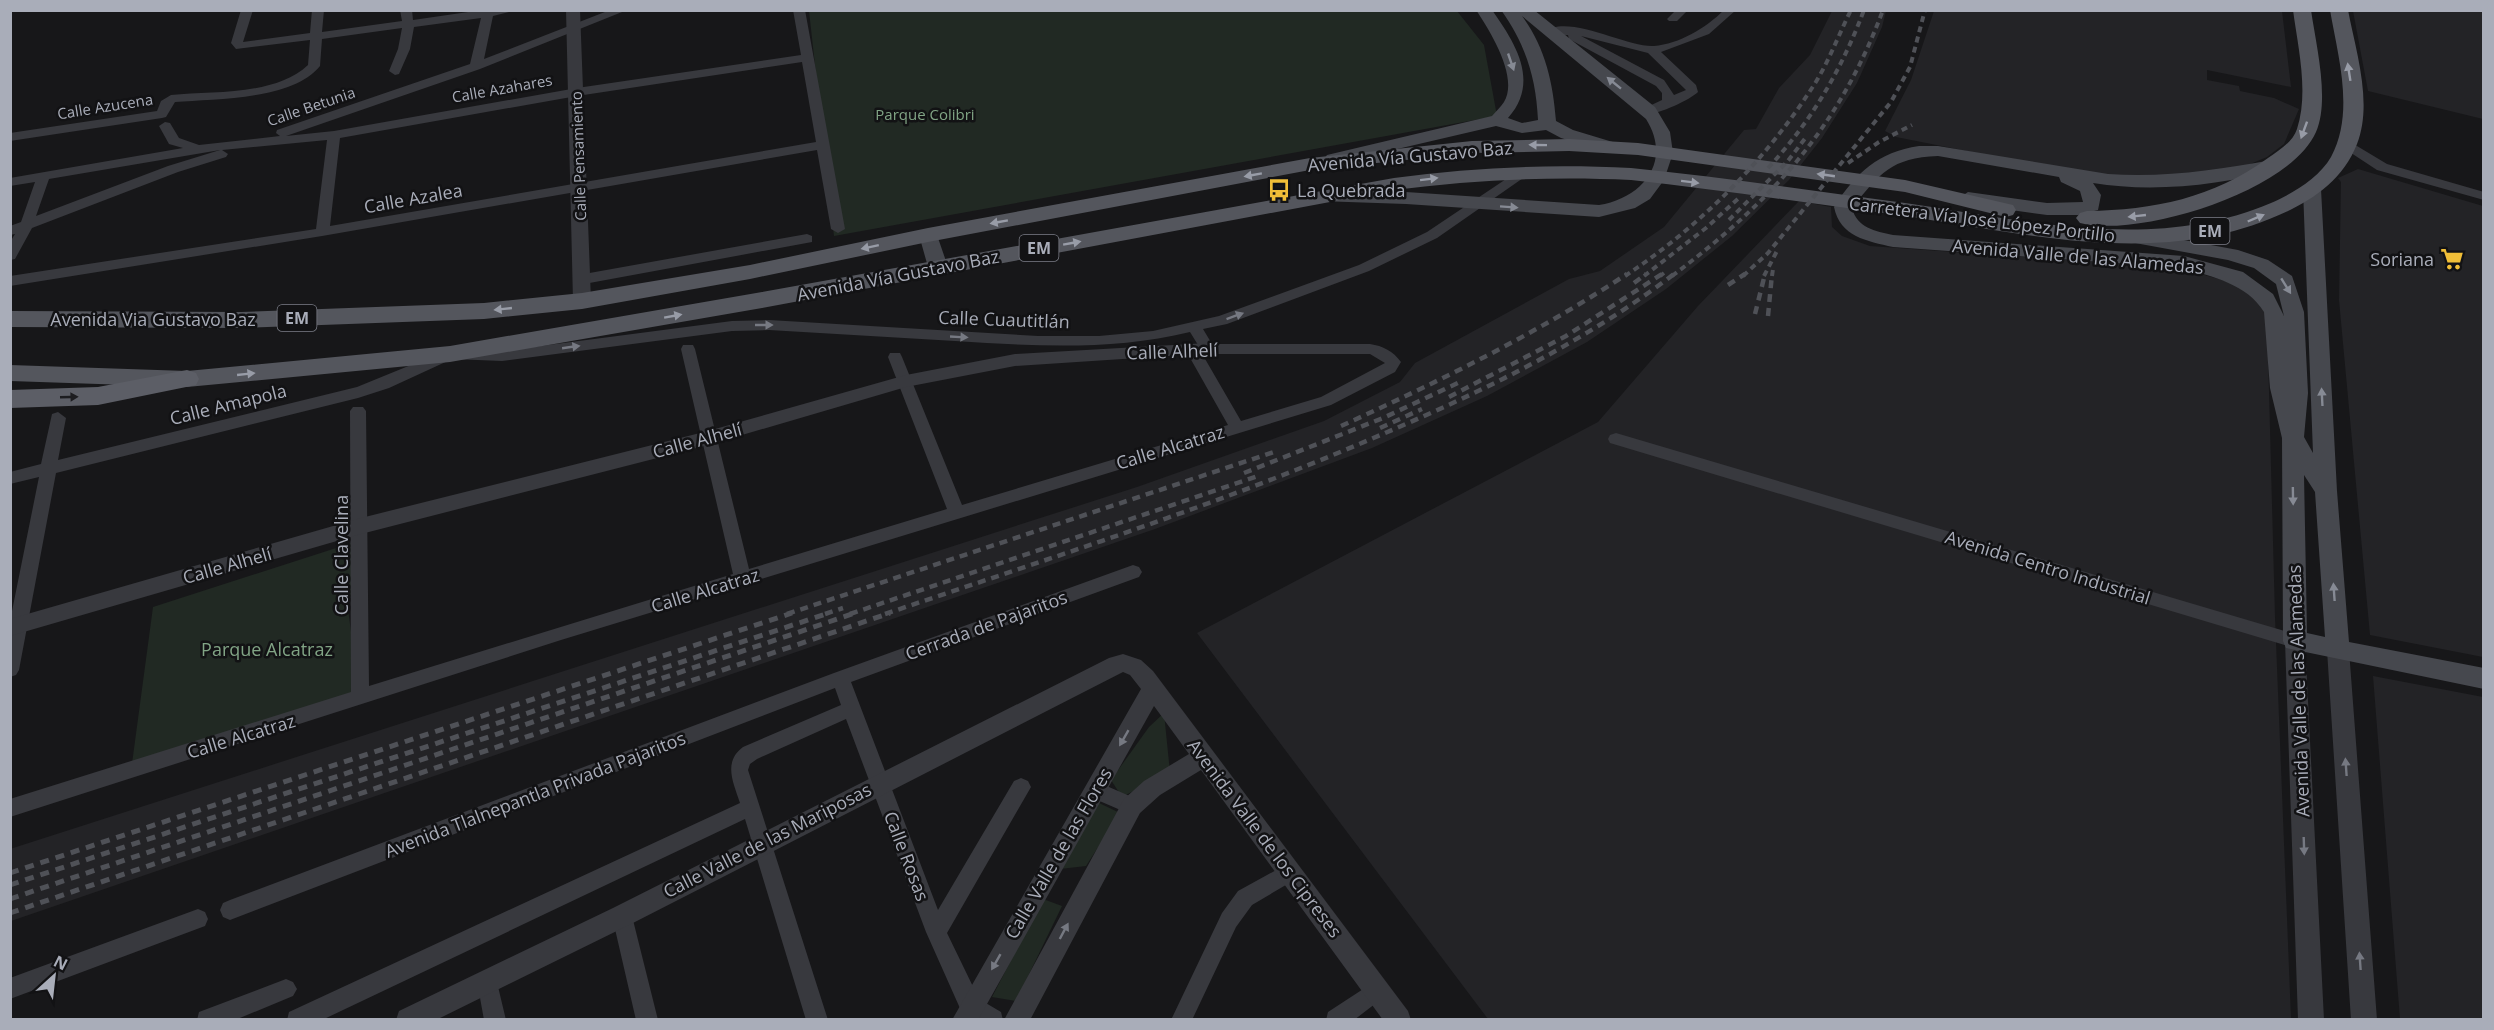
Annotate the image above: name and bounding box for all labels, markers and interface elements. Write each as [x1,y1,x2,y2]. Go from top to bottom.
one-way arrow [1506,53,1516,71]
one-way arrow [2344,62,2353,81]
street label: Calle Azahares [450,69,554,107]
one-way arrow [1607,77,1622,90]
street label: Calle Betunia [264,82,358,130]
street label: Calle Azucena [56,89,154,123]
street label: Calle Pensamiento [566,91,590,221]
park label: Parque Colibri [875,104,975,124]
one-way arrow [2298,122,2308,140]
street label: Avenida Vía Gustavo Baz [1307,135,1513,177]
one-way arrow [1528,140,1547,150]
one-way arrow [1816,170,1835,179]
one-way arrow [1243,171,1262,180]
one-way arrow [1419,174,1438,184]
bus stop icon: La Quebrada [1266,177,1292,203]
one-way arrow [1680,177,1699,187]
street label: Calle Azalea [362,178,464,218]
place label: La Quebrada [1297,178,1406,202]
street label: Carretera Vía José López Portillo [1848,191,2116,247]
one-way arrow [1500,202,1519,211]
one-way arrow [2128,211,2147,221]
one-way arrow [2247,213,2265,222]
one-way arrow [989,218,1008,227]
road number: EM [2190,218,2230,244]
street label: Avenida Valle de las Alamedas [1951,233,2205,279]
road number: EM [1020,235,1058,261]
one-way arrow [1062,238,1081,247]
one-way arrow [861,243,880,252]
street label: Avenida Vía Gustavo Baz [795,244,1001,306]
supermarket icon: Soriana [2439,246,2465,272]
place label: Soriana [2370,247,2434,271]
one-way arrow [2280,278,2291,294]
one-way arrow [494,304,513,314]
road number: EM [278,305,316,331]
street label: Calle Cuautitlán [938,305,1070,333]
street label: Avenida Via Gustavo Baz [50,307,256,331]
one-way arrow [1226,310,1244,320]
one-way arrow [664,311,683,320]
one-way arrow [755,320,774,330]
one-way arrow [949,333,968,342]
street label: Calle Alhelí [1126,337,1219,365]
one-way arrow [561,342,580,351]
one-way arrow [236,369,255,379]
street label: Calle Amapola [167,378,289,430]
one-way arrow [2317,388,2326,407]
one-way arrow [59,392,78,401]
street label: Calle Alhelí [650,416,745,463]
street label: Calle Alcatraz [1113,419,1227,475]
one-way arrow [2288,487,2298,506]
street label: Calle Clavelina [329,495,353,615]
street label: Avenida Centro Industrial [1943,524,2153,610]
street label: Calle Alhelí [180,541,275,589]
street label: Calle Alcatraz [648,562,762,618]
street label: Avenida Valle de las Alamedas [2282,565,2314,817]
one-way arrow [2329,582,2339,601]
street label: Cerrada de Pajaritos [902,585,1070,665]
park label: Parque Alcatraz [201,637,333,661]
street label: Calle Alcatraz [184,708,298,764]
street label: Avenida Tlalnepantla Privada Pajaritos [381,725,689,863]
one-way arrow [1119,730,1129,747]
street label: Avenida Valle de los Cipreses [1182,734,1348,942]
one-way arrow [2342,757,2351,776]
street label: Calle Valle de las Flores [999,763,1117,943]
street label: Calle Valle de las Mariposas [659,777,875,903]
street label: Calle Rosas [879,808,935,904]
one-way arrow [2299,837,2308,856]
one-way arrow [1059,922,1069,939]
north arrow [24,946,84,1006]
text: N [50,950,72,975]
one-way arrow [2355,952,2364,971]
one-way arrow [991,954,1001,971]

